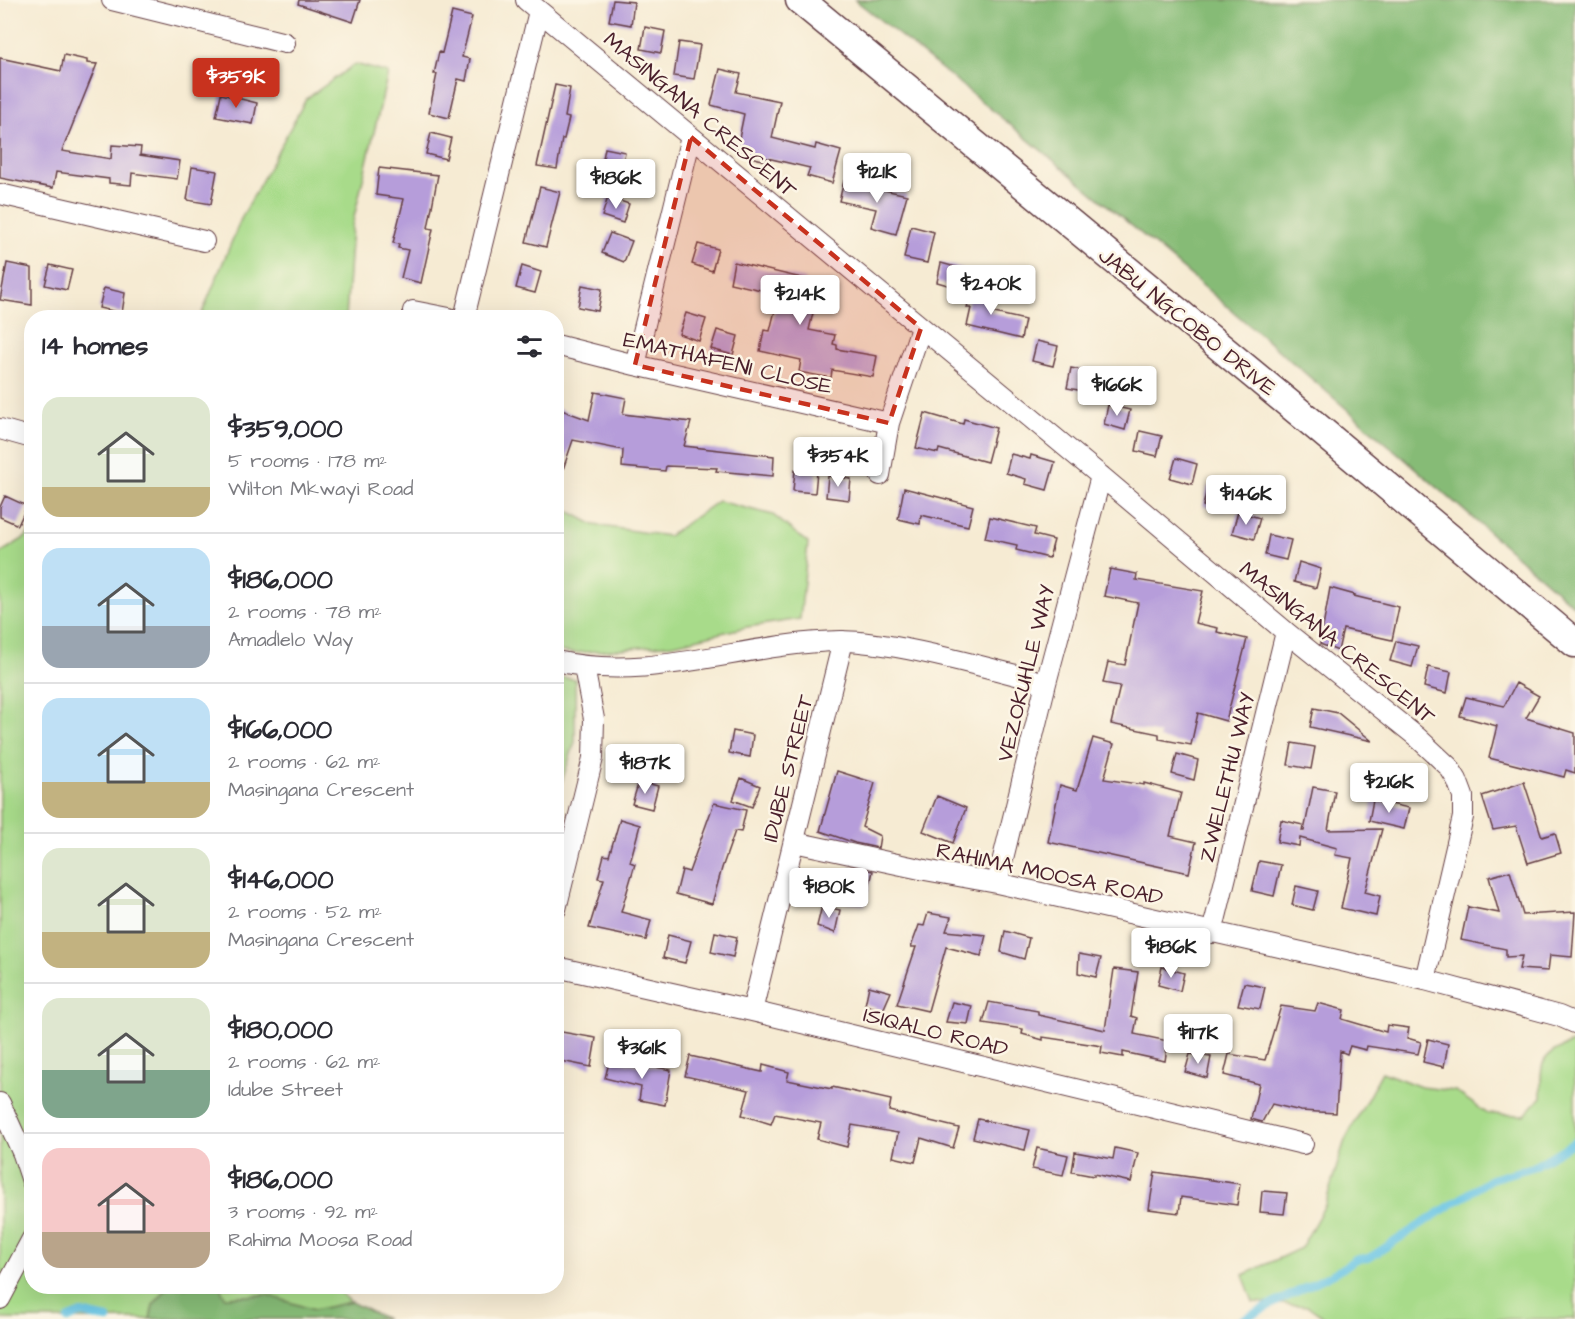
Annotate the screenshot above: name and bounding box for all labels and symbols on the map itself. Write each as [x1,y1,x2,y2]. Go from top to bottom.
street label: MASINGANA CRESCENT [597,25,804,206]
pin: $359K [194,58,278,109]
pin: $121K [835,153,919,204]
pin: $186K [574,159,658,210]
street label: JABU NGCOBO DRIVE [1091,241,1283,404]
pin: $240K [949,265,1033,316]
pin: $214K [758,275,842,326]
street label: EMATHAFENI CLOSE [620,324,835,403]
pin: $166K [1075,366,1159,417]
pin: $354K [796,437,880,488]
pin: $146K [1204,475,1288,526]
street label: MASINGANA CRESCENT [1232,554,1442,732]
street label: VEZOKUHLE WAY [989,581,1063,765]
street label: ZWELETHU WAY [1191,689,1264,865]
street label: IDUBE STREET [755,691,822,845]
pin: $187K [603,744,687,795]
pin: $216K [1347,763,1431,814]
street label: RAHIMA MOOSA ROAD [933,835,1166,914]
pin: $180K [787,868,871,919]
pin: $186K [1129,928,1213,979]
street label: ISIQALO ROAD [860,999,1011,1065]
pin: $117K [1156,1014,1240,1065]
pin: $361K [600,1029,684,1080]

